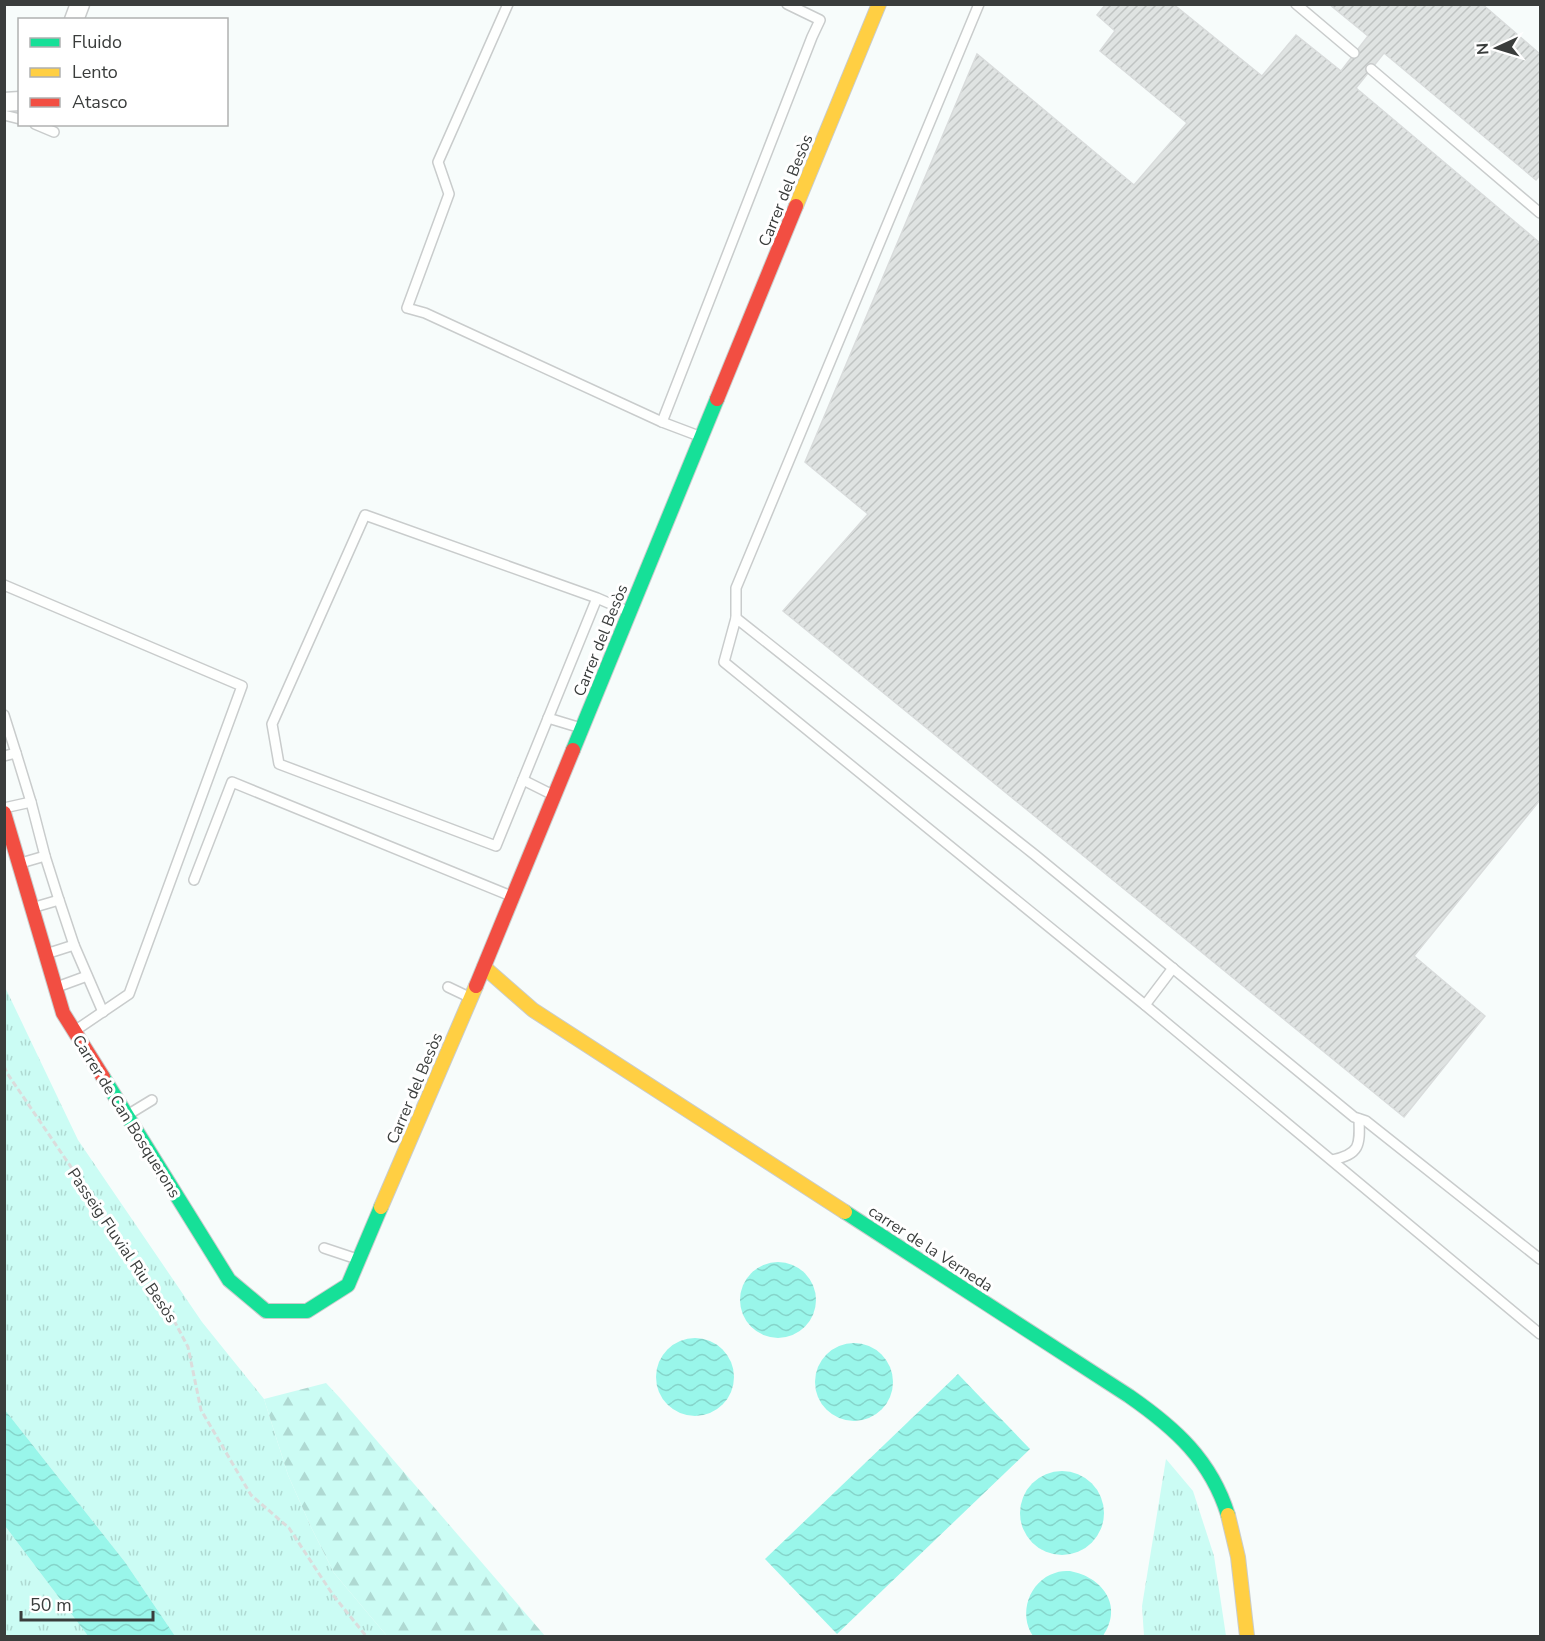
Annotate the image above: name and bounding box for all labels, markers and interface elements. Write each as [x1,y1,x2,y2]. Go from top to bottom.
legend [18,18,228,126]
north arrow [1467,18,1527,78]
text: Fluido [72,30,122,54]
text: N [1472,42,1494,56]
text: Lento [72,60,118,84]
text: Atasco [72,90,128,114]
street label: Carrer del Besòs [753,131,818,250]
street label: Carrer del Besòs [568,581,633,700]
street label: Carrer del Besòs [382,1029,448,1147]
street label: Carrer de Can Bosquerons [67,1031,185,1202]
street label: Passeig Fluvial Riu Besòs [62,1164,182,1327]
street label: carrer de la Verneda [864,1200,997,1297]
scale bar [21,1584,153,1622]
text: 50 m [30,1593,72,1617]

